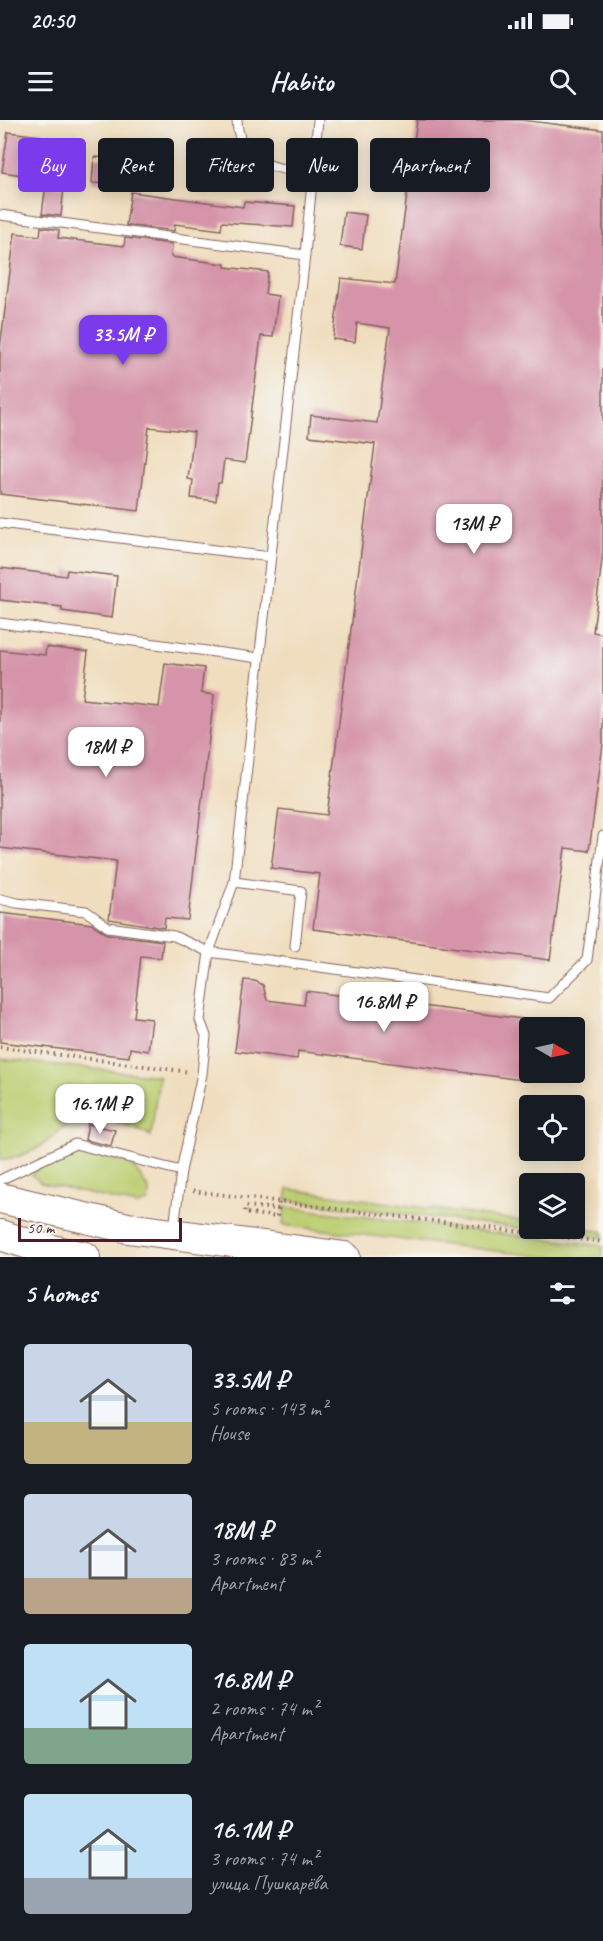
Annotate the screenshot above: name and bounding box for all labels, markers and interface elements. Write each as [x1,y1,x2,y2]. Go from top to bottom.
text: 20:50 [30,7,74,35]
text: Habito [270,64,333,98]
icon: menu [24,65,57,98]
icon: search [546,65,579,98]
chip: Buy [18,138,86,192]
chip: Rent [98,138,174,192]
chip: Filters [186,138,274,192]
chip: New [286,138,358,192]
chip: Apartment [370,138,490,192]
pin: 33.5M ₽ [68,315,178,366]
text: 33.5M ₽ [93,322,153,347]
pin: 13M ₽ [432,504,516,555]
text: 13M ₽ [450,511,498,536]
pin: 18M ₽ [64,727,148,778]
text: 18M ₽ [82,734,130,759]
pin: 16.8M ₽ [329,982,439,1033]
text: 16.8M ₽ [353,989,415,1014]
north arrow [519,1017,585,1083]
map controls [519,1017,585,1239]
pin: 16.1M ₽ [45,1084,155,1135]
text: 16.1M ₽ [69,1091,131,1116]
button: locate [519,1095,585,1161]
button: layers [519,1173,585,1239]
scale bar [18,1215,182,1242]
text: 50 m [27,1218,54,1238]
text: 5 homes [24,1277,97,1310]
icon: filters [546,1277,579,1310]
text: 33.5M ₽ [210,1363,289,1396]
icon: home [72,1368,144,1440]
text: 5 rooms · 143 m² [210,1396,327,1421]
text: House [210,1421,249,1446]
text: 18M ₽ [210,1513,272,1546]
icon: home [72,1518,144,1590]
text: 3 rooms · 83 m² [210,1546,318,1571]
text: Apartment [210,1571,283,1596]
text: 16.8M ₽ [210,1663,289,1696]
icon: home [72,1668,144,1740]
text: 2 rooms · 74 m² [210,1696,318,1721]
text: Apartment [210,1721,283,1746]
text: 16.1M ₽ [210,1813,289,1846]
icon: home [72,1818,144,1890]
text: 3 rooms · 74 m² [210,1846,318,1871]
text: улица Пушкарёва [210,1871,327,1896]

